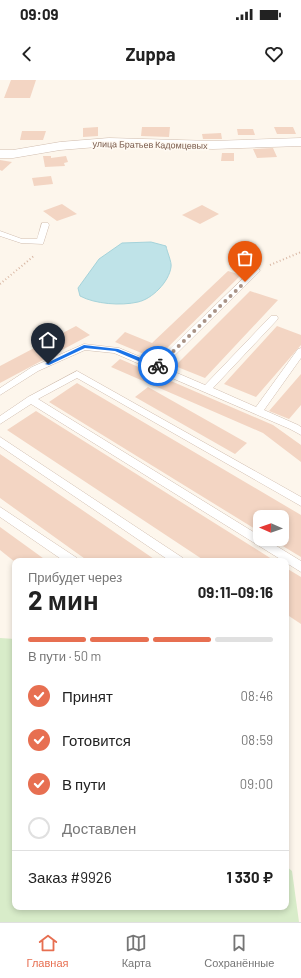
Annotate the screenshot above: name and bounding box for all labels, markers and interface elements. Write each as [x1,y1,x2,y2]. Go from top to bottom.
text: 09:09 [20,5,59,23]
icon: back [16,43,38,65]
text: Zuppa [126,43,175,65]
icon: heart [263,43,285,65]
street label: улица Братьев Кадомцевых [92,138,208,151]
pin [228,241,262,282]
icon: bag [234,247,256,269]
pin [31,323,65,364]
icon: home [37,329,59,351]
courier [138,346,178,386]
icon: bike [147,355,169,377]
north arrow [253,510,289,546]
map controls [253,510,289,546]
text: Прибудет через [28,569,122,585]
text: 09:11–09:16 [198,583,273,601]
text: 2 мин [28,584,99,615]
text: В пути · 50 m [28,648,101,664]
icon: check [28,685,50,707]
text: Принят [62,687,113,705]
text: 08:46 [241,688,273,704]
icon: check [28,729,50,751]
text: Готовится [62,731,131,749]
text: 08:59 [241,732,273,748]
icon: check [28,773,50,795]
text: В пути [62,775,106,793]
text: 09:00 [240,776,273,792]
text: Доставлен [62,819,136,837]
text: Заказ #9926 [28,868,112,886]
text: 1 330 ₽ [226,868,273,886]
tab: Главная [27,932,68,969]
tab: Карта [122,932,151,969]
tab: Сохранённые [204,932,274,969]

